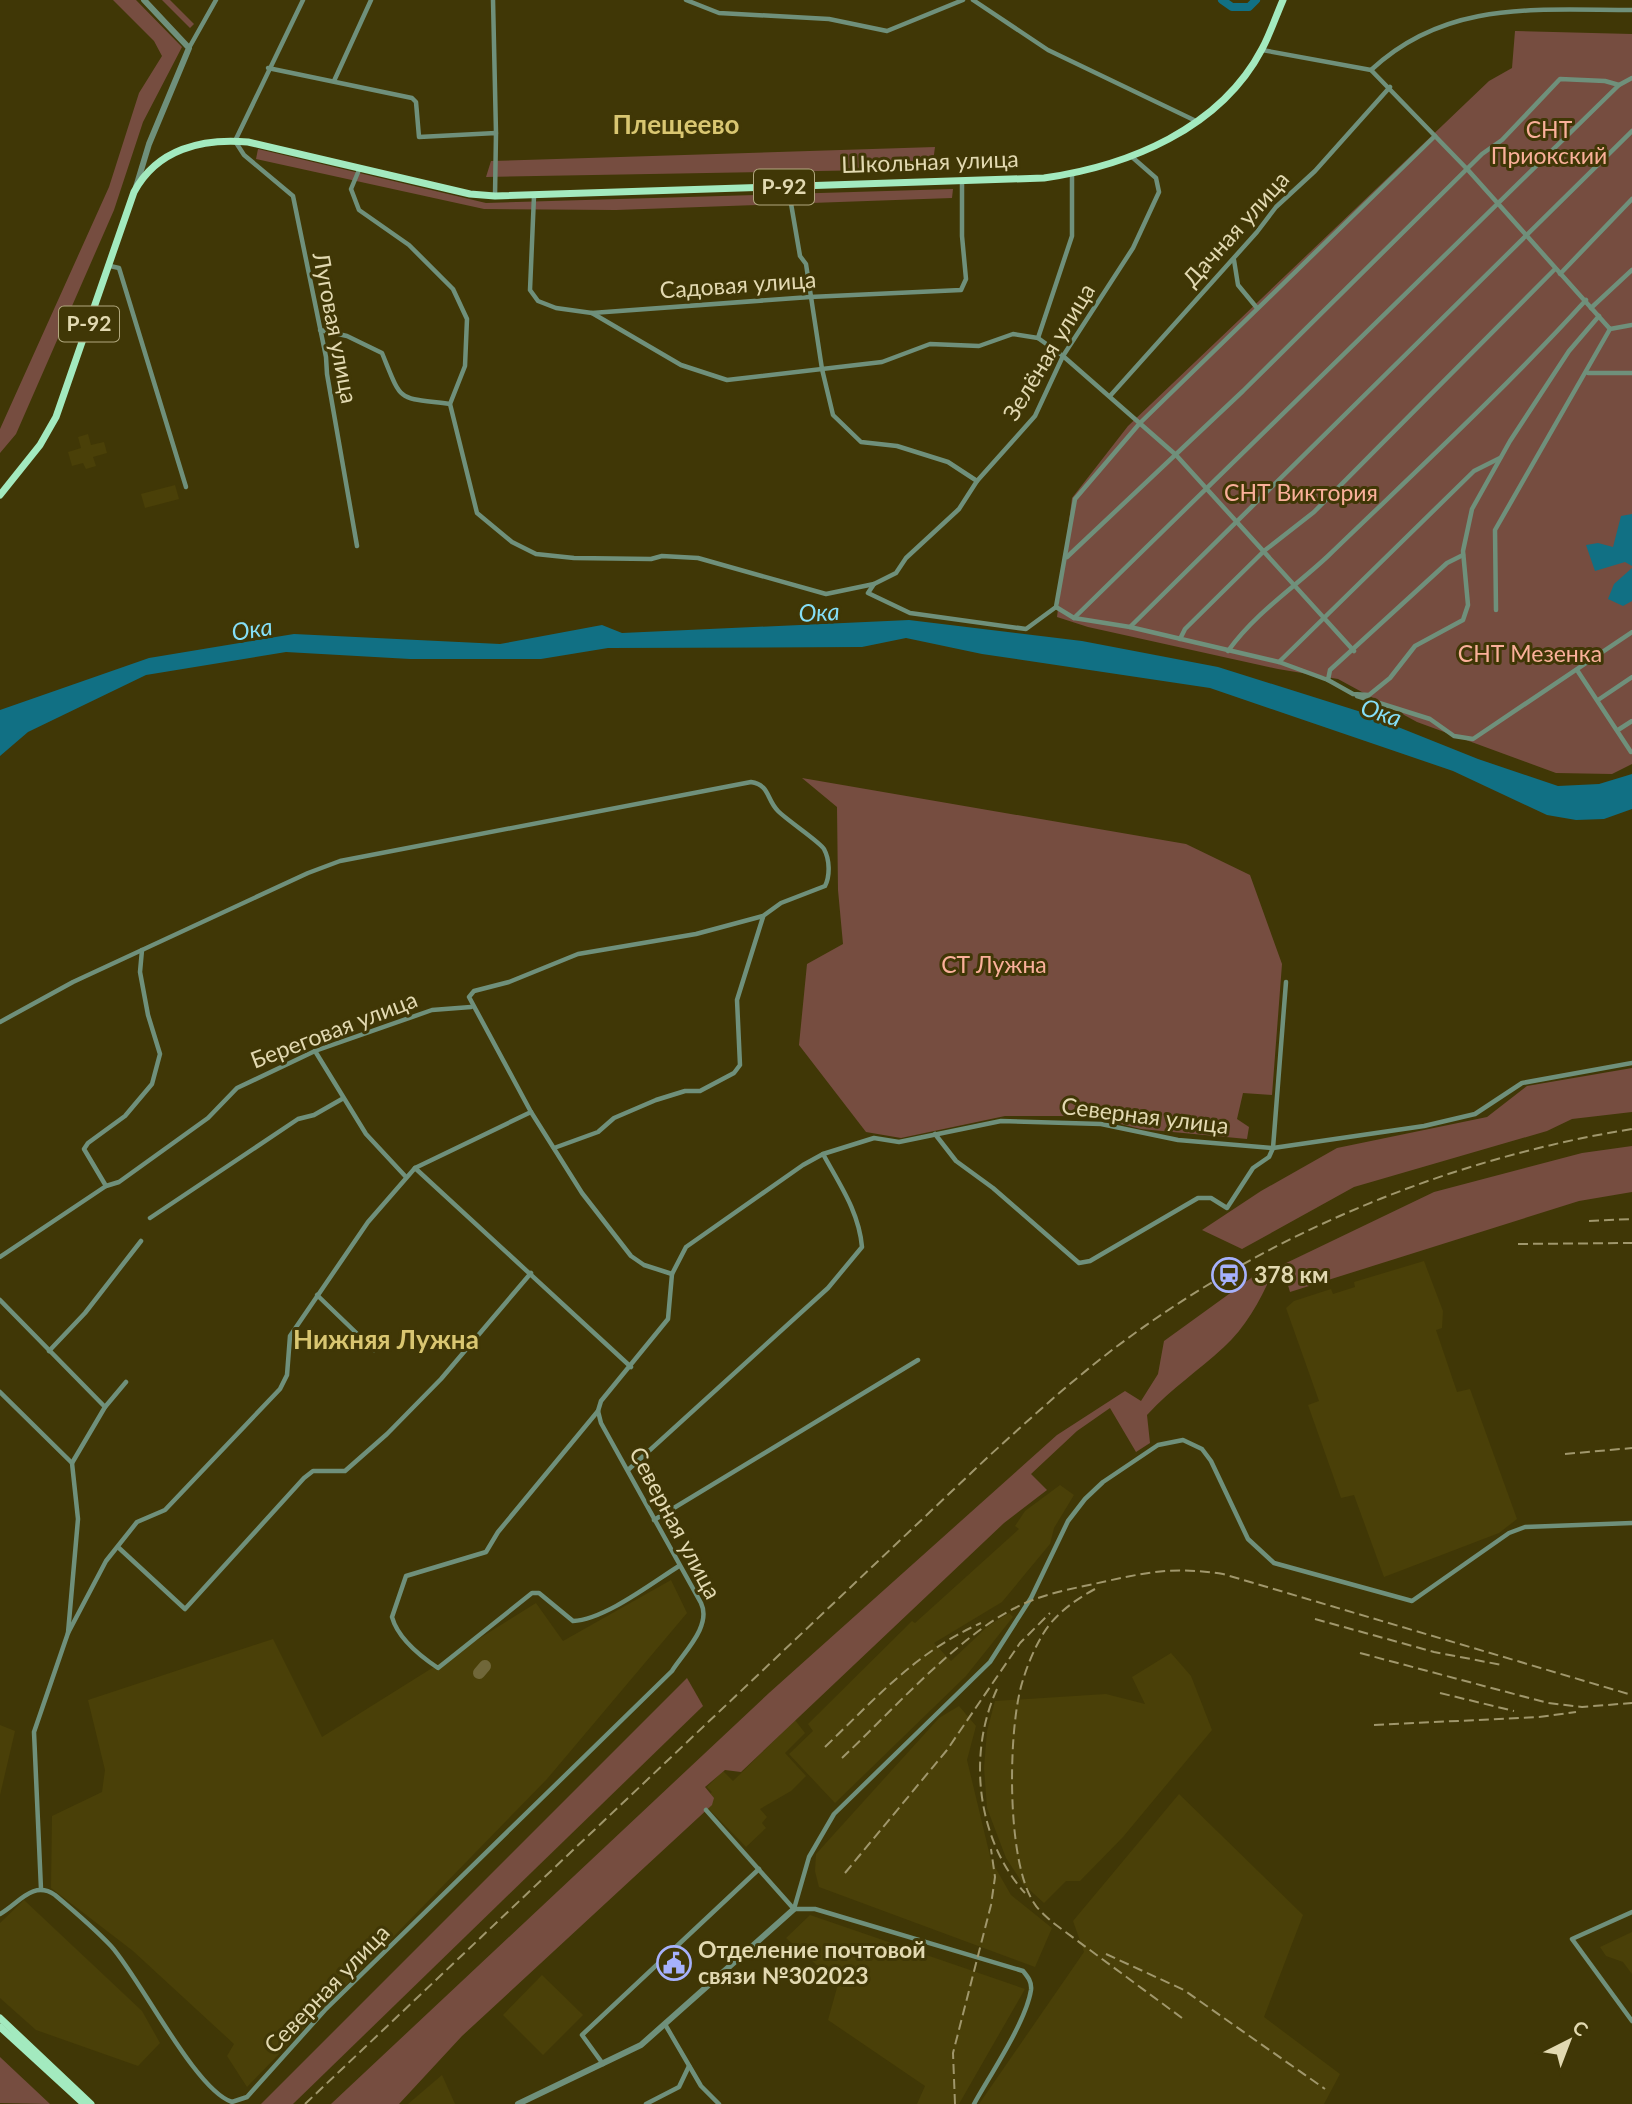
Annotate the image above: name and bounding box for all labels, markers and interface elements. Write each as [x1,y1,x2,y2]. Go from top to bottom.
district label: Плещеево [612,108,740,140]
park label: СНТ Приокский [1491,115,1607,169]
street label: Школьная улица [841,144,1019,178]
street label: Дачная улица [1176,165,1294,292]
road number: Р-92 [754,170,814,204]
street label: Луговая улица [307,249,364,406]
street label: Садовая улица [659,265,817,303]
street label: Зелёная улица [996,278,1100,425]
road number: Р-92 [59,306,119,342]
park label: СНТ Виктория [1224,478,1378,506]
water label: Ока [798,596,840,627]
water label: Ока [229,611,274,646]
park label: СНТ Мезенка [1458,639,1602,667]
water label: Ока [1357,691,1406,732]
park label: СТ Лужна [941,950,1047,978]
street label: Береговая улица [246,984,421,1074]
street label: Северная улица [1060,1091,1230,1139]
station icon: 378 км [1210,1256,1248,1294]
place label: 378 км [1254,1260,1329,1288]
district label: Нижняя Лужна [293,1323,479,1355]
street label: Северная улица [624,1442,728,1603]
street label: Северная улица [258,1918,395,2059]
place label: Отделение почтовой связи №302023 [698,1935,926,1989]
public building icon: Отделение почтовой связи №302023 [655,1944,693,1982]
north arrow [1534,2006,1604,2076]
text: С [1568,2015,1593,2041]

